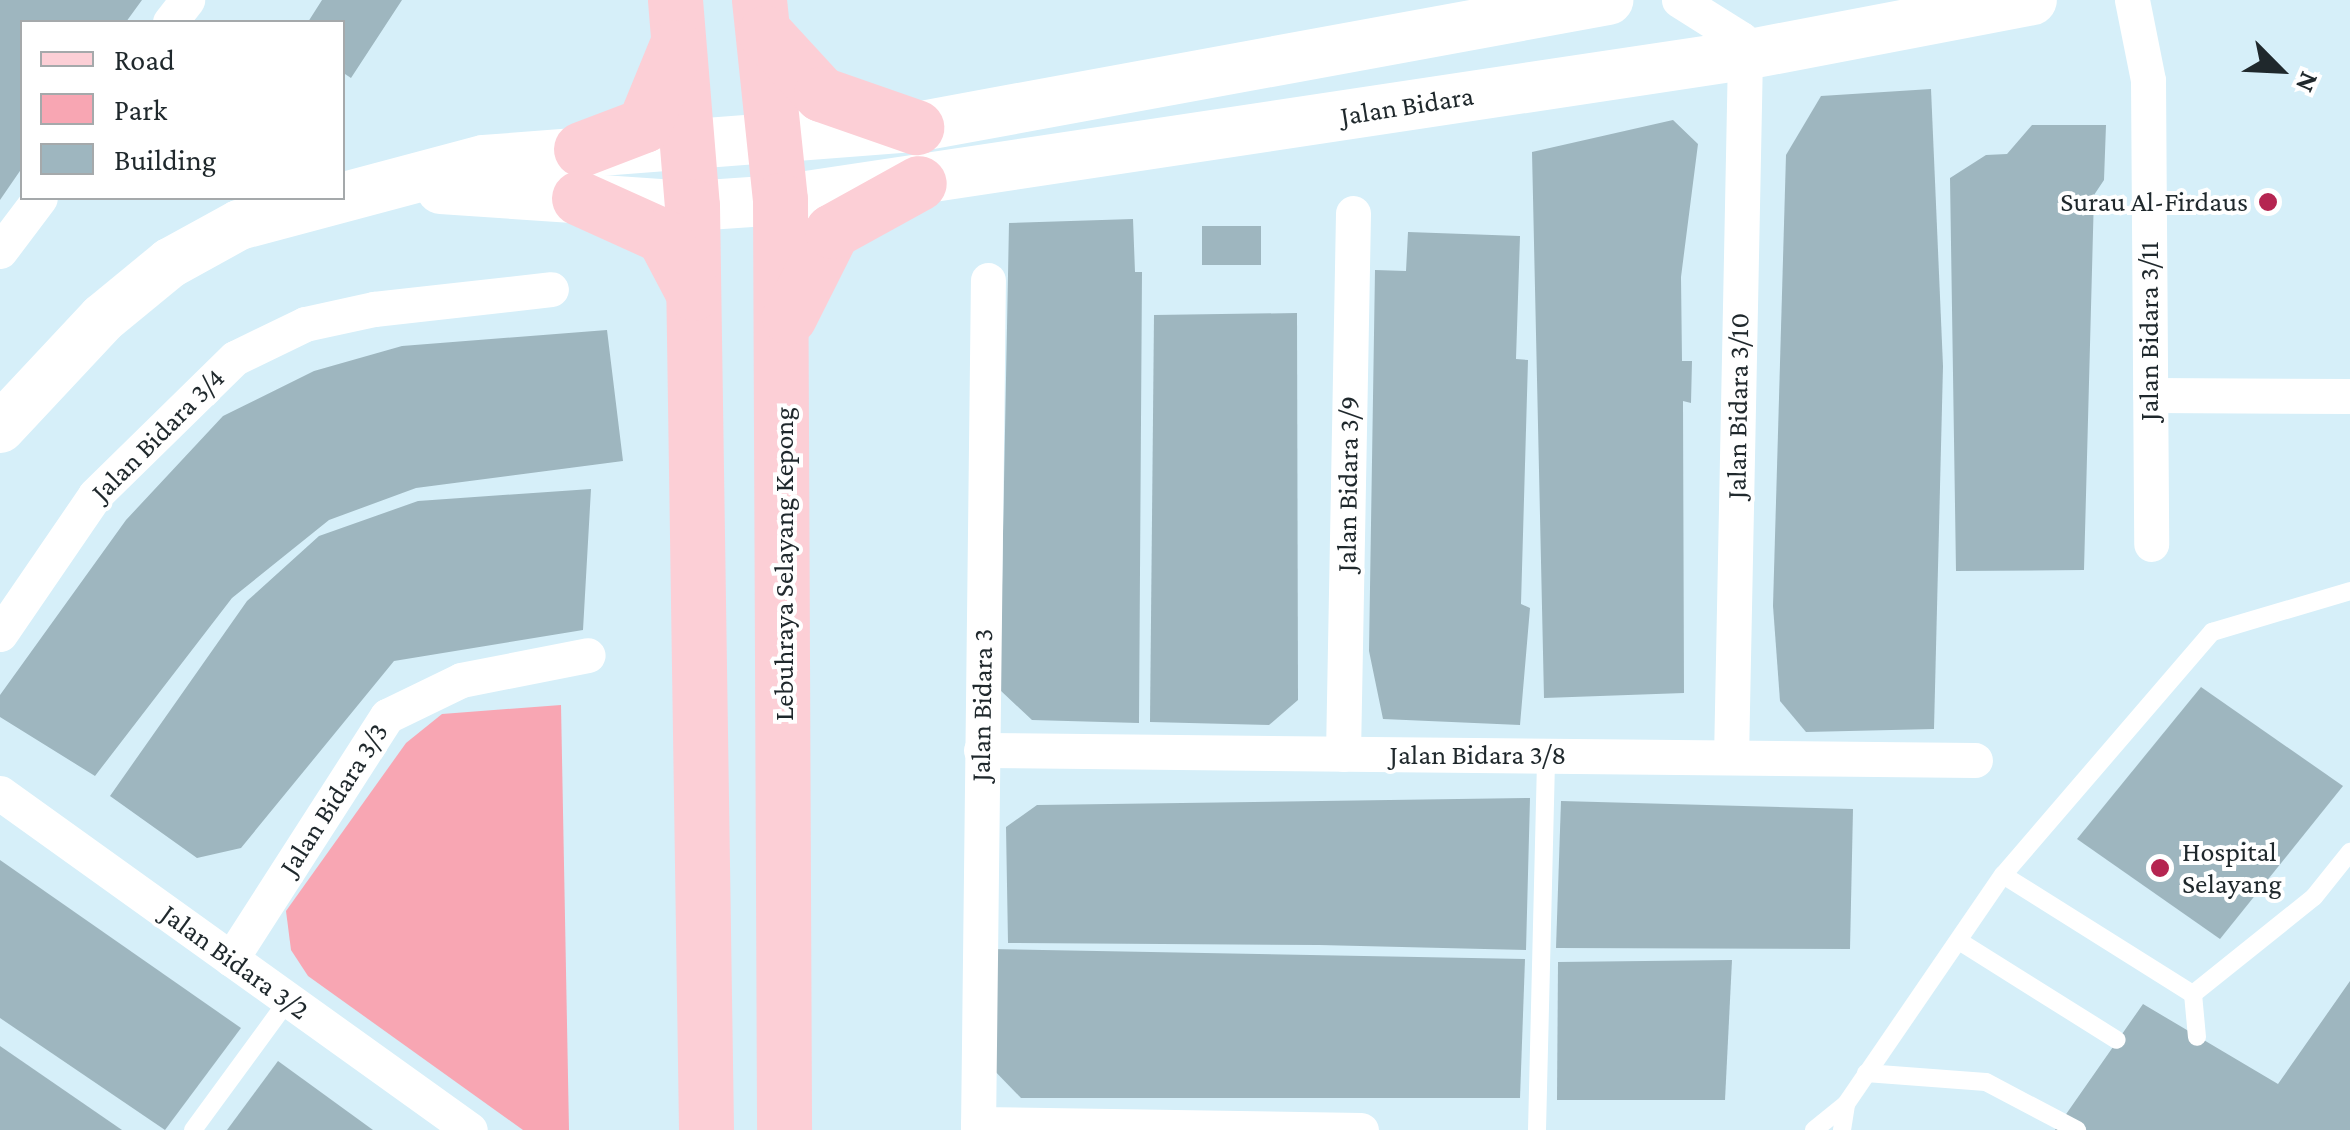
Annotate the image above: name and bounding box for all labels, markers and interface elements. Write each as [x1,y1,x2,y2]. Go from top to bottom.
legend [20,20,345,200]
north arrow [2230,20,2330,120]
text: Road [114,43,175,76]
text: N [2290,67,2326,97]
street label: Jalan Bidara [1338,79,1476,133]
text: Park [114,93,167,126]
text: Building [114,143,216,176]
place label: Surau Al-Firdaus [2060,185,2248,219]
marker: Surau Al-Firdaus [2257,191,2279,213]
street label: Jalan Bidara 3/11 [2132,241,2166,421]
street label: Jalan Bidara 3/10 [1720,313,1756,499]
street label: Jalan Bidara 3/4 [84,361,232,509]
street label: Jalan Bidara 3/9 [1330,396,1366,572]
street label: Lebuhraya Selayang Kepong [767,407,801,721]
street label: Jalan Bidara 3 [964,628,1000,782]
street label: Jalan Bidara 3/3 [272,717,396,881]
street label: Jalan Bidara 3/8 [1390,738,1566,772]
place label: Hospital Selayang [2182,835,2282,901]
marker: Hospital Selayang [2147,855,2173,881]
street label: Jalan Bidara 3/2 [154,897,316,1027]

